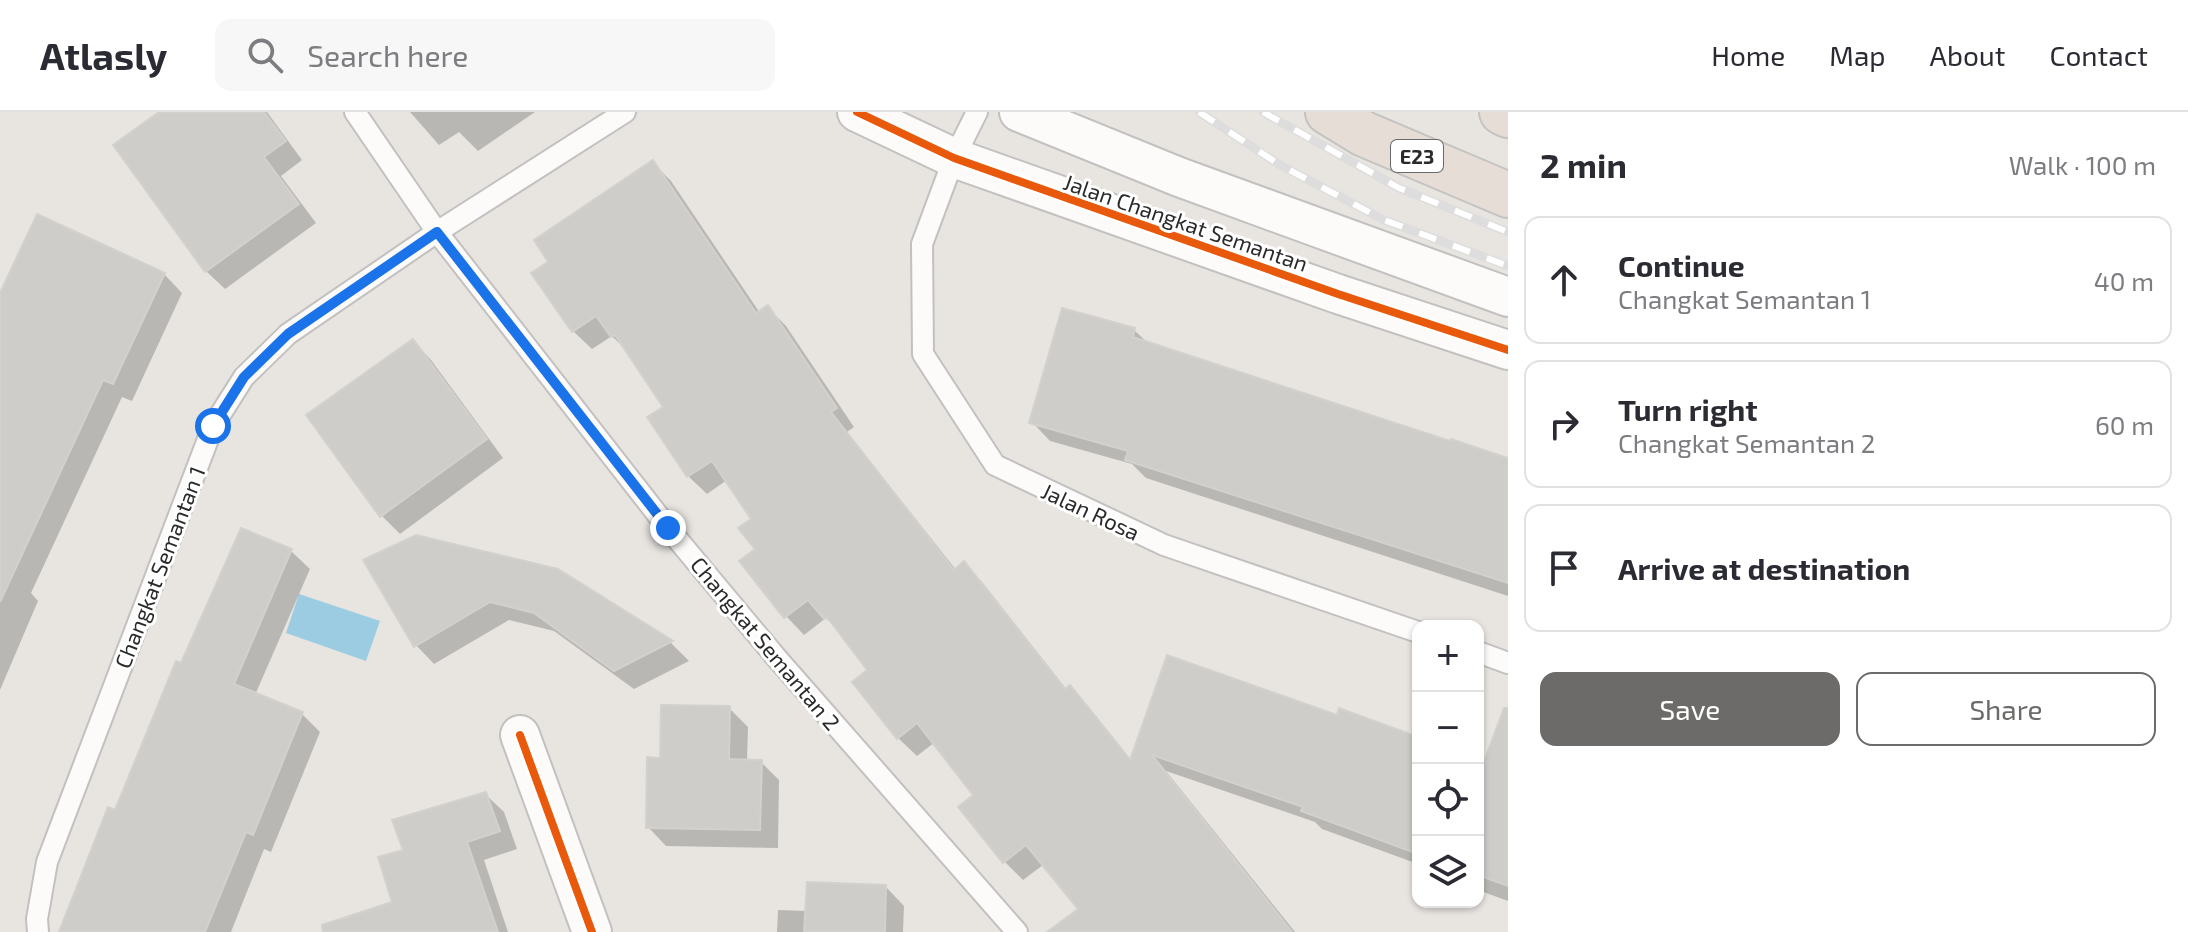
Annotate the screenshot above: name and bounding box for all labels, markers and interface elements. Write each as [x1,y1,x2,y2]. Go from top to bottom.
search box [215,19,775,91]
text: Atlasly [40,32,167,78]
icon: search [243,33,287,77]
text: Search here [307,37,468,73]
text: Home [1711,38,1785,72]
text: Map [1829,38,1886,72]
text: About [1930,38,2005,72]
text: Contact [2049,38,2148,72]
road number: E23 [1391,140,1443,172]
text: 2 min [1540,144,1627,185]
text: Walk · 100 m [2009,149,2156,180]
street label: Jalan Changkat Semantan [1061,168,1311,276]
text: Continue [1618,247,1745,283]
icon: ahead [1542,258,1586,302]
text: 40 m [2094,265,2154,296]
text: Changkat Semantan 1 [1618,283,1871,314]
text: Turn right [1618,391,1758,427]
icon: right [1542,402,1586,446]
route start [195,408,231,444]
text: 60 m [2095,409,2154,440]
text: Changkat Semantan 2 [1618,427,1875,458]
street label: Changkat Semantan 1 [108,462,210,672]
street label: Jalan Rosa [1038,477,1144,545]
route end [650,510,686,546]
icon: arrive [1542,546,1586,590]
text: Arrive at destination [1618,550,1910,586]
street label: Changkat Semantan 2 [686,551,846,735]
map controls [1412,620,1484,908]
button: + [1412,620,1484,692]
button: Save [1540,672,1840,746]
button: Share [1856,672,2156,746]
button: − [1412,692,1484,764]
button: locate [1412,764,1484,836]
button: layers [1412,836,1484,908]

